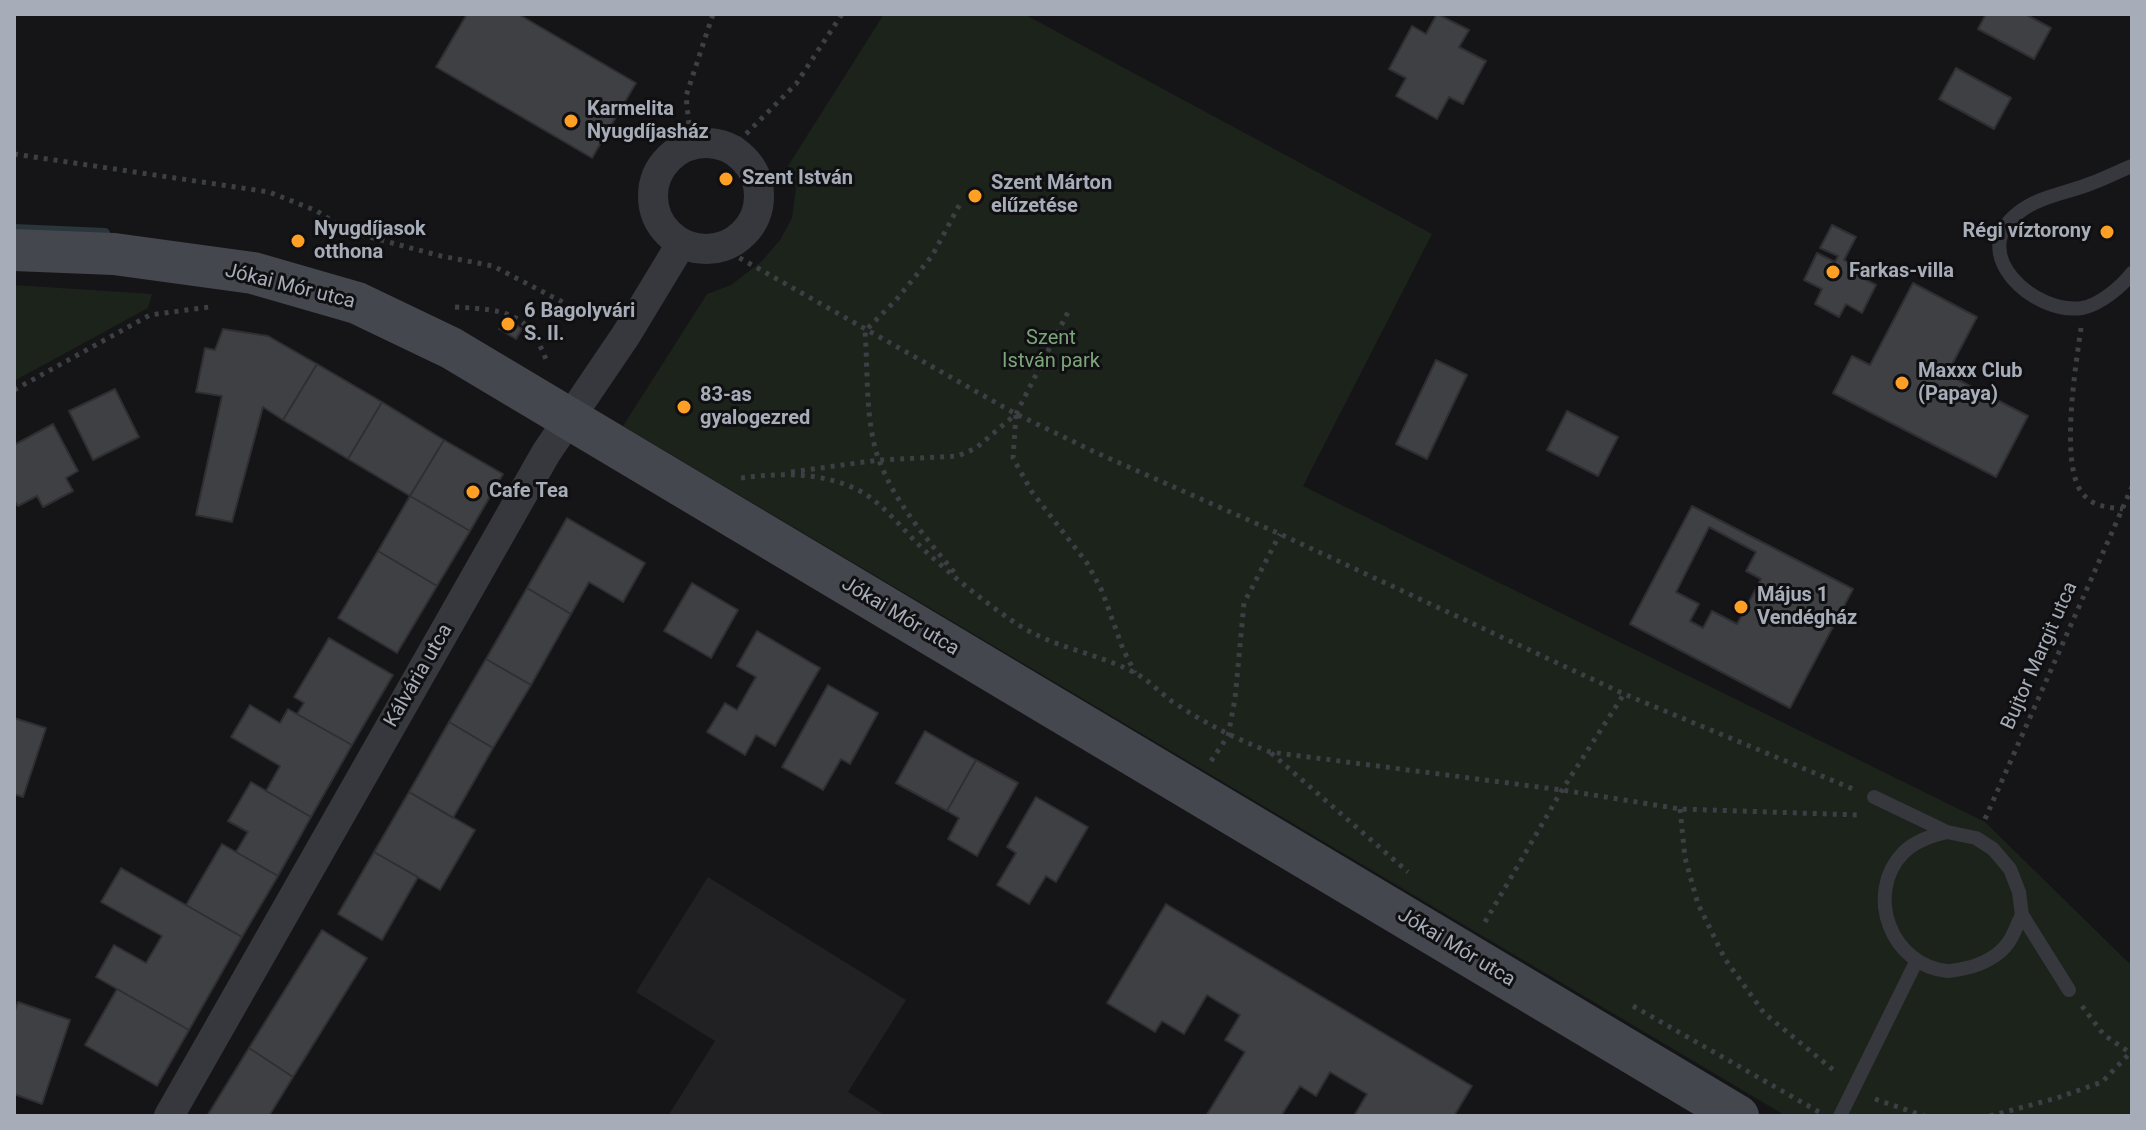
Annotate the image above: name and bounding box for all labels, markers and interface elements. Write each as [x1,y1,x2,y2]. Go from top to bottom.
place label: Karmelita Nyugdíjasház [587,98,709,145]
marker: Karmelita Nyugdíjasház [562,112,580,130]
place label: Szent István [742,167,853,191]
marker: Szent István [717,170,735,188]
place label: Szent Márton elűzetése [991,172,1112,219]
marker: Szent Márton elűzetése [966,187,984,205]
place label: Nyugdíjasok otthona [314,218,426,265]
place label: Régi víztorony [1963,220,2091,244]
marker: Régi víztorony [2098,223,2116,241]
marker: Nyugdíjasok otthona [289,232,307,250]
street label: Jókai Mór utca [223,259,357,315]
place label: Farkas-villa [1849,260,1954,284]
marker: Farkas-villa [1824,263,1842,281]
place label: 6 Bagolyvári S. II. [524,300,635,347]
marker: 6 Bagolyvári S. II. [499,315,517,333]
park label: Szent István park [1002,327,1100,374]
place label: Maxxx Club (Papaya) [1918,360,2023,407]
marker: Maxxx Club (Papaya) [1893,374,1911,392]
place label: 83-as gyalogezred [700,384,810,431]
marker: 83-as gyalogezred [675,398,693,416]
place label: Cafe Tea [489,480,568,504]
marker: Cafe Tea [464,483,482,501]
street label: Jókai Mór utca [837,573,963,661]
street label: Bujtor Margit utca [1997,578,2083,734]
place label: Május 1 Vendégház [1757,584,1857,631]
marker: Május 1 Vendégház [1732,598,1750,616]
street label: Kálvária utca [380,620,458,732]
street label: Jókai Mór utca [1393,904,1519,992]

